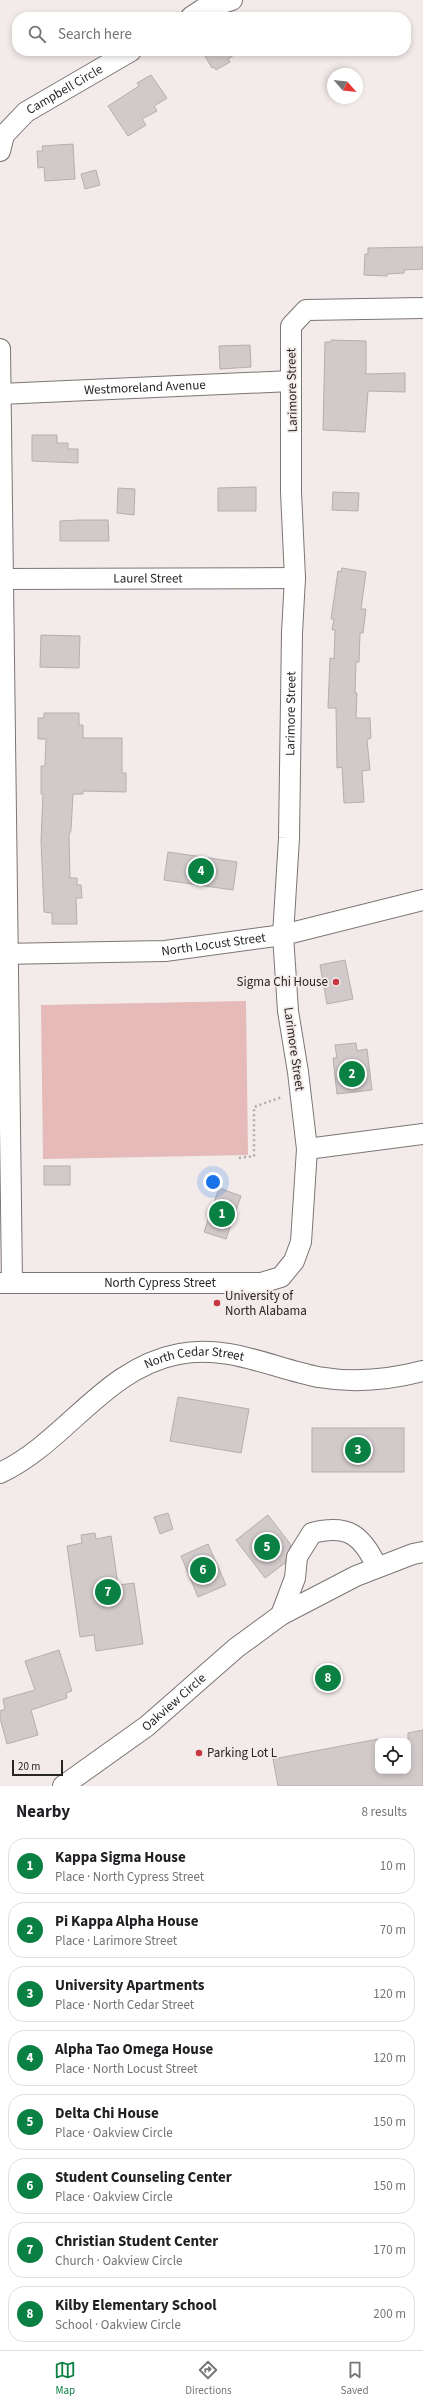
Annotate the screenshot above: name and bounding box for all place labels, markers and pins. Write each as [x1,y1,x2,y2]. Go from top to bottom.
pin: 4 [188,856,214,886]
place label: Sigma Chi House [237,973,328,991]
marker: Sigma Chi House [331,977,341,987]
pin: 2 [339,1059,365,1089]
pin: 1 [209,1199,235,1229]
place label: University of North Alabama [225,1287,307,1320]
marker: University of North Alabama [212,1298,222,1308]
pin: 3 [345,1435,371,1465]
pin: 5 [254,1532,280,1562]
pin: 6 [190,1555,216,1585]
pin: 7 [95,1577,121,1607]
pin: 8 [315,1663,341,1693]
place label: Parking Lot L [207,1744,277,1762]
marker: Parking Lot L [194,1748,204,1758]

